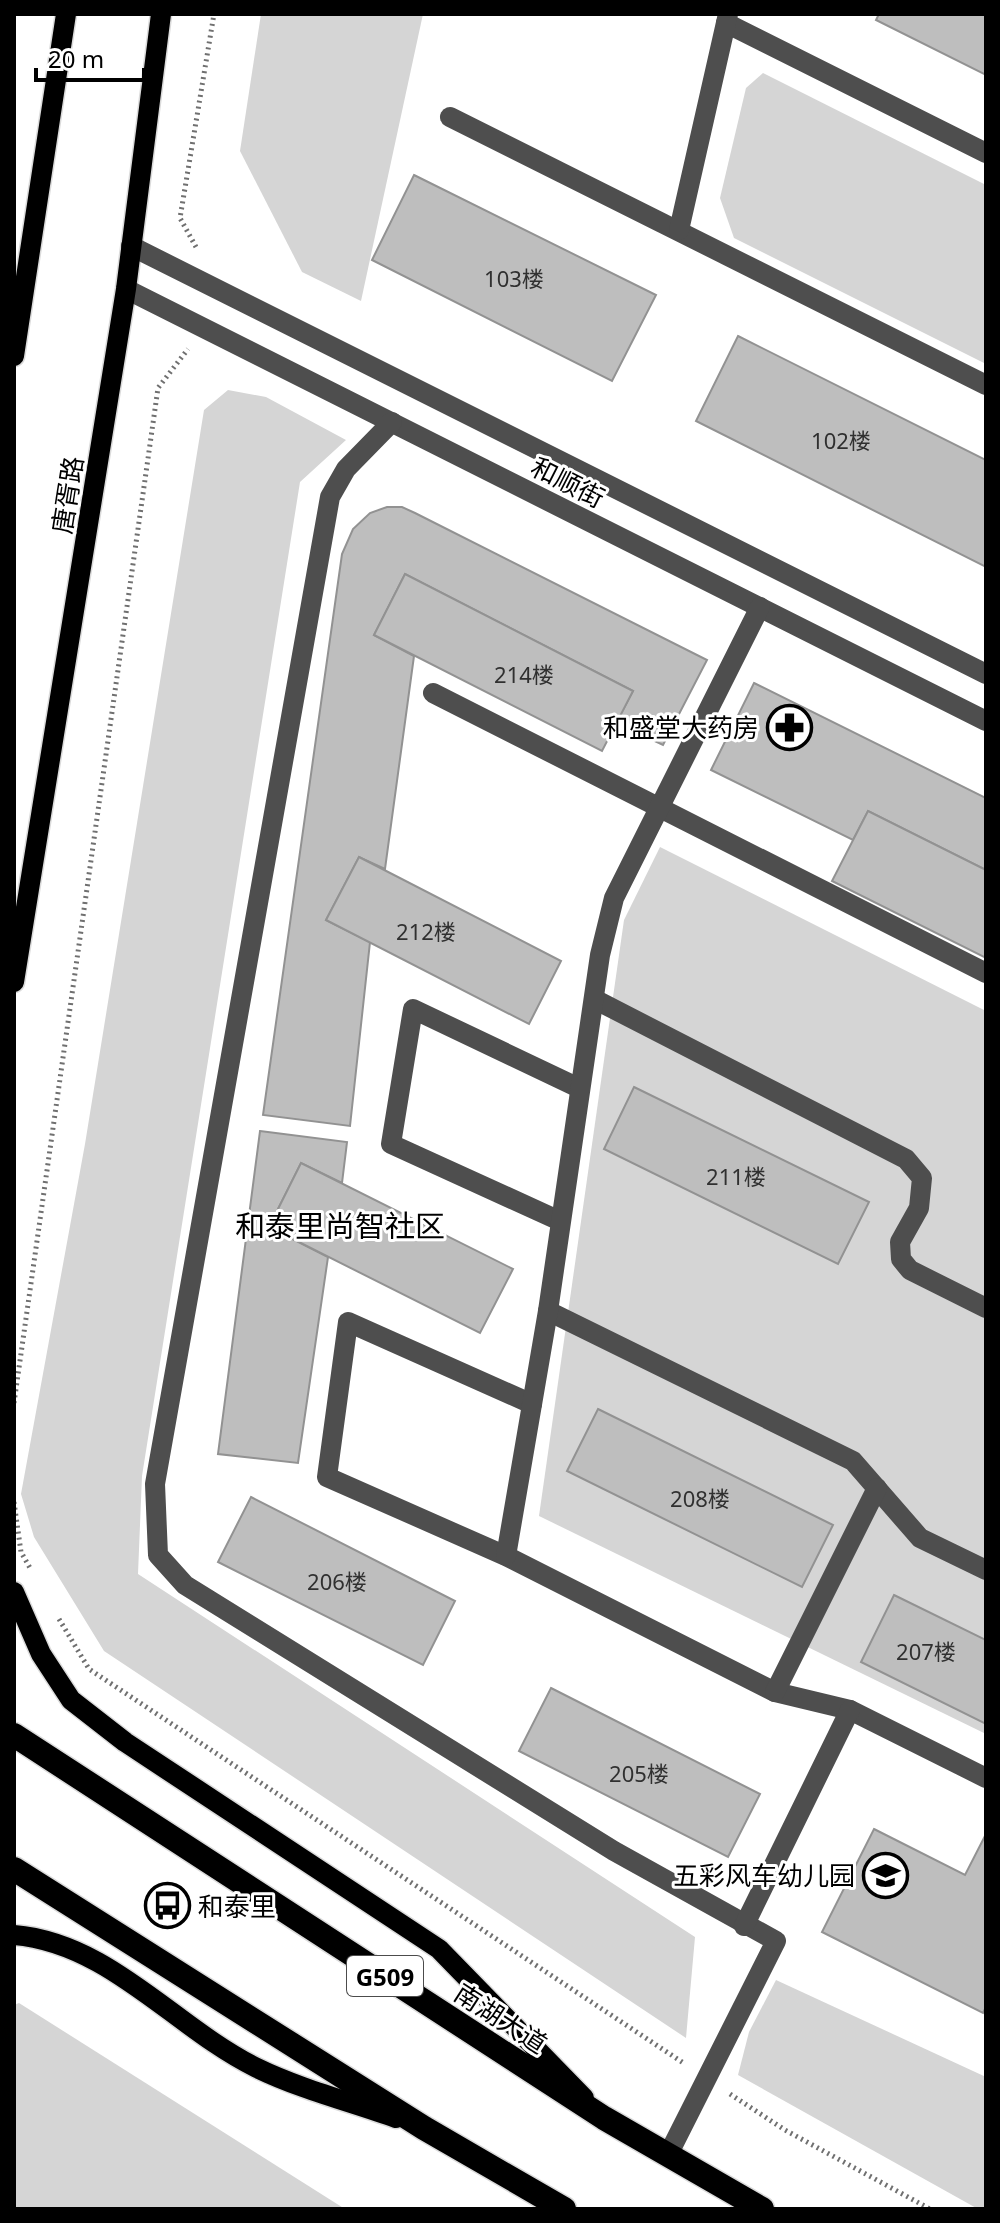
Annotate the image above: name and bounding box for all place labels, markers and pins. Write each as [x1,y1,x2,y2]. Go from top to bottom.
pharmacy icon: 和盛堂大药房 [766,703,814,751]
place label: 和盛堂大药房 [603,709,759,745]
school or university icon: 五彩风车幼儿园 [862,1851,910,1899]
place label: 五彩风车幼儿园 [673,1857,855,1893]
bus stop icon: 和泰里 [143,1882,191,1930]
place label: 和泰里 [198,1888,276,1924]

